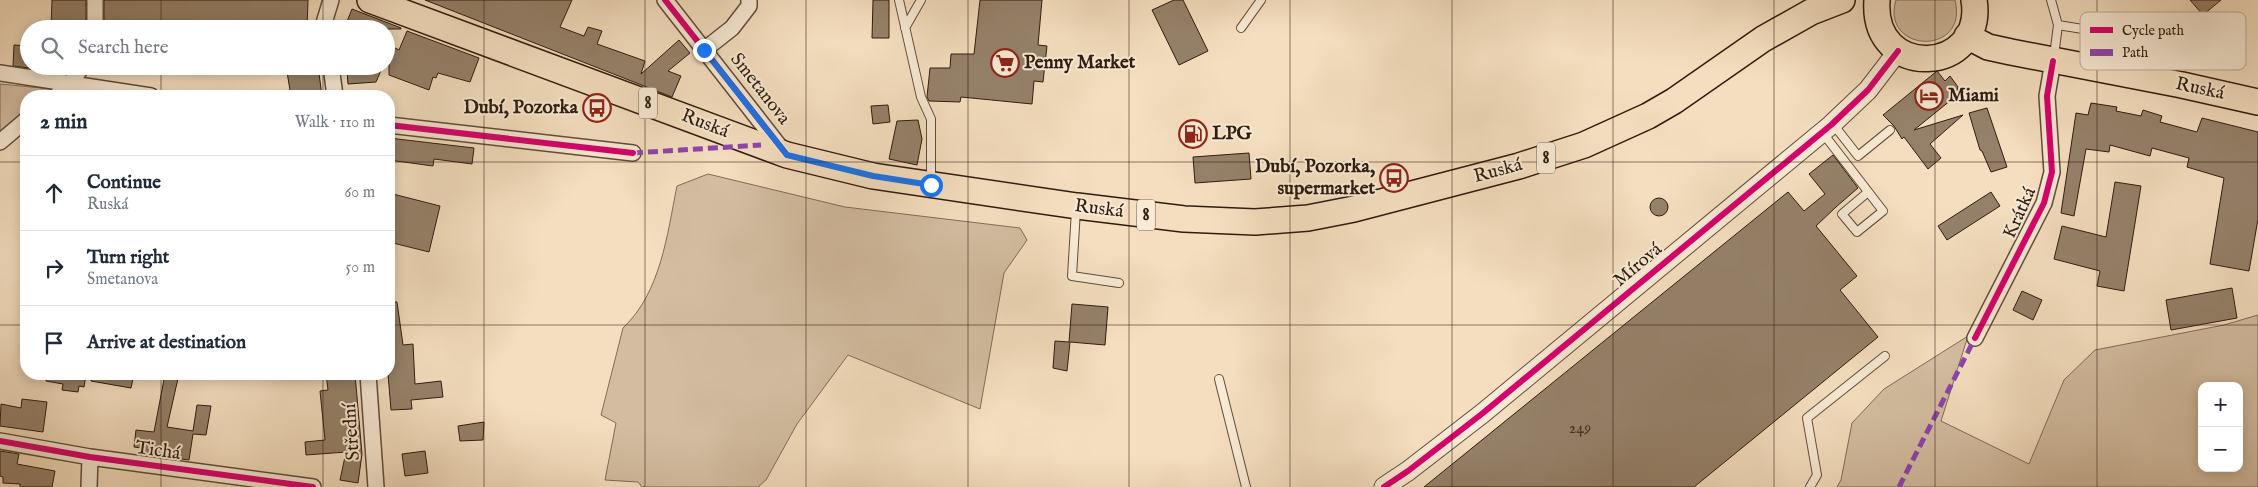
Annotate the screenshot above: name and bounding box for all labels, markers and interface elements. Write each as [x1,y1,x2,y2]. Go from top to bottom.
legend [2080,12,2246,70]
search box [20,20,395,75]
text: Cycle path [2122,22,2184,40]
icon: search [38,34,66,62]
text: Search here [78,36,169,60]
route end [693,39,716,62]
text: Path [2122,44,2149,62]
street label: Smetanova [725,48,796,130]
supermarket icon: Penny Market [990,48,1020,78]
place label: Penny Market [1024,51,1136,75]
street label: Ruská [2173,72,2227,106]
hotel icon: Miami [1914,81,1944,111]
place label: Miami [1948,84,1999,108]
road number: 8 [639,88,657,119]
bus stop icon: Dubí, Pozorka [582,93,612,123]
place label: Dubí, Pozorka [463,96,579,120]
street label: Ruská [678,104,733,144]
text: 2 min [40,109,87,136]
text: Walk · 110 m [295,113,375,133]
fuel station icon: LPG [1178,119,1208,149]
place label: LPG [1212,122,1252,146]
road number: 8 [1537,142,1555,174]
street label: Ruská [1471,153,1526,189]
place label: Dubí, Pozorka, supermarket [1255,155,1375,201]
bus stop icon: Dubí, Pozorka, supermarket [1379,163,1409,193]
text: Continue [87,171,161,195]
route start [920,174,943,197]
icon: ahead [40,179,68,207]
text: 60 m [345,183,375,203]
street label: Krátká [1998,183,2042,242]
street label: Ruská [1073,194,1126,224]
text: Ruská [87,195,129,215]
road number: 8 [1137,200,1155,230]
street label: Mírová [1609,237,1668,292]
text: Turn right [87,246,169,270]
icon: right [40,254,68,282]
text: 50 m [346,258,375,278]
text: Smetanova [87,270,158,290]
icon: arrive [40,329,68,357]
text: Arrive at destination [87,331,246,355]
map controls [2198,382,2243,472]
button: + [2198,382,2243,427]
street label: Střední [338,401,366,461]
house number: 249 [1569,419,1591,439]
button: − [2198,427,2243,472]
street label: Tichá [134,436,183,466]

